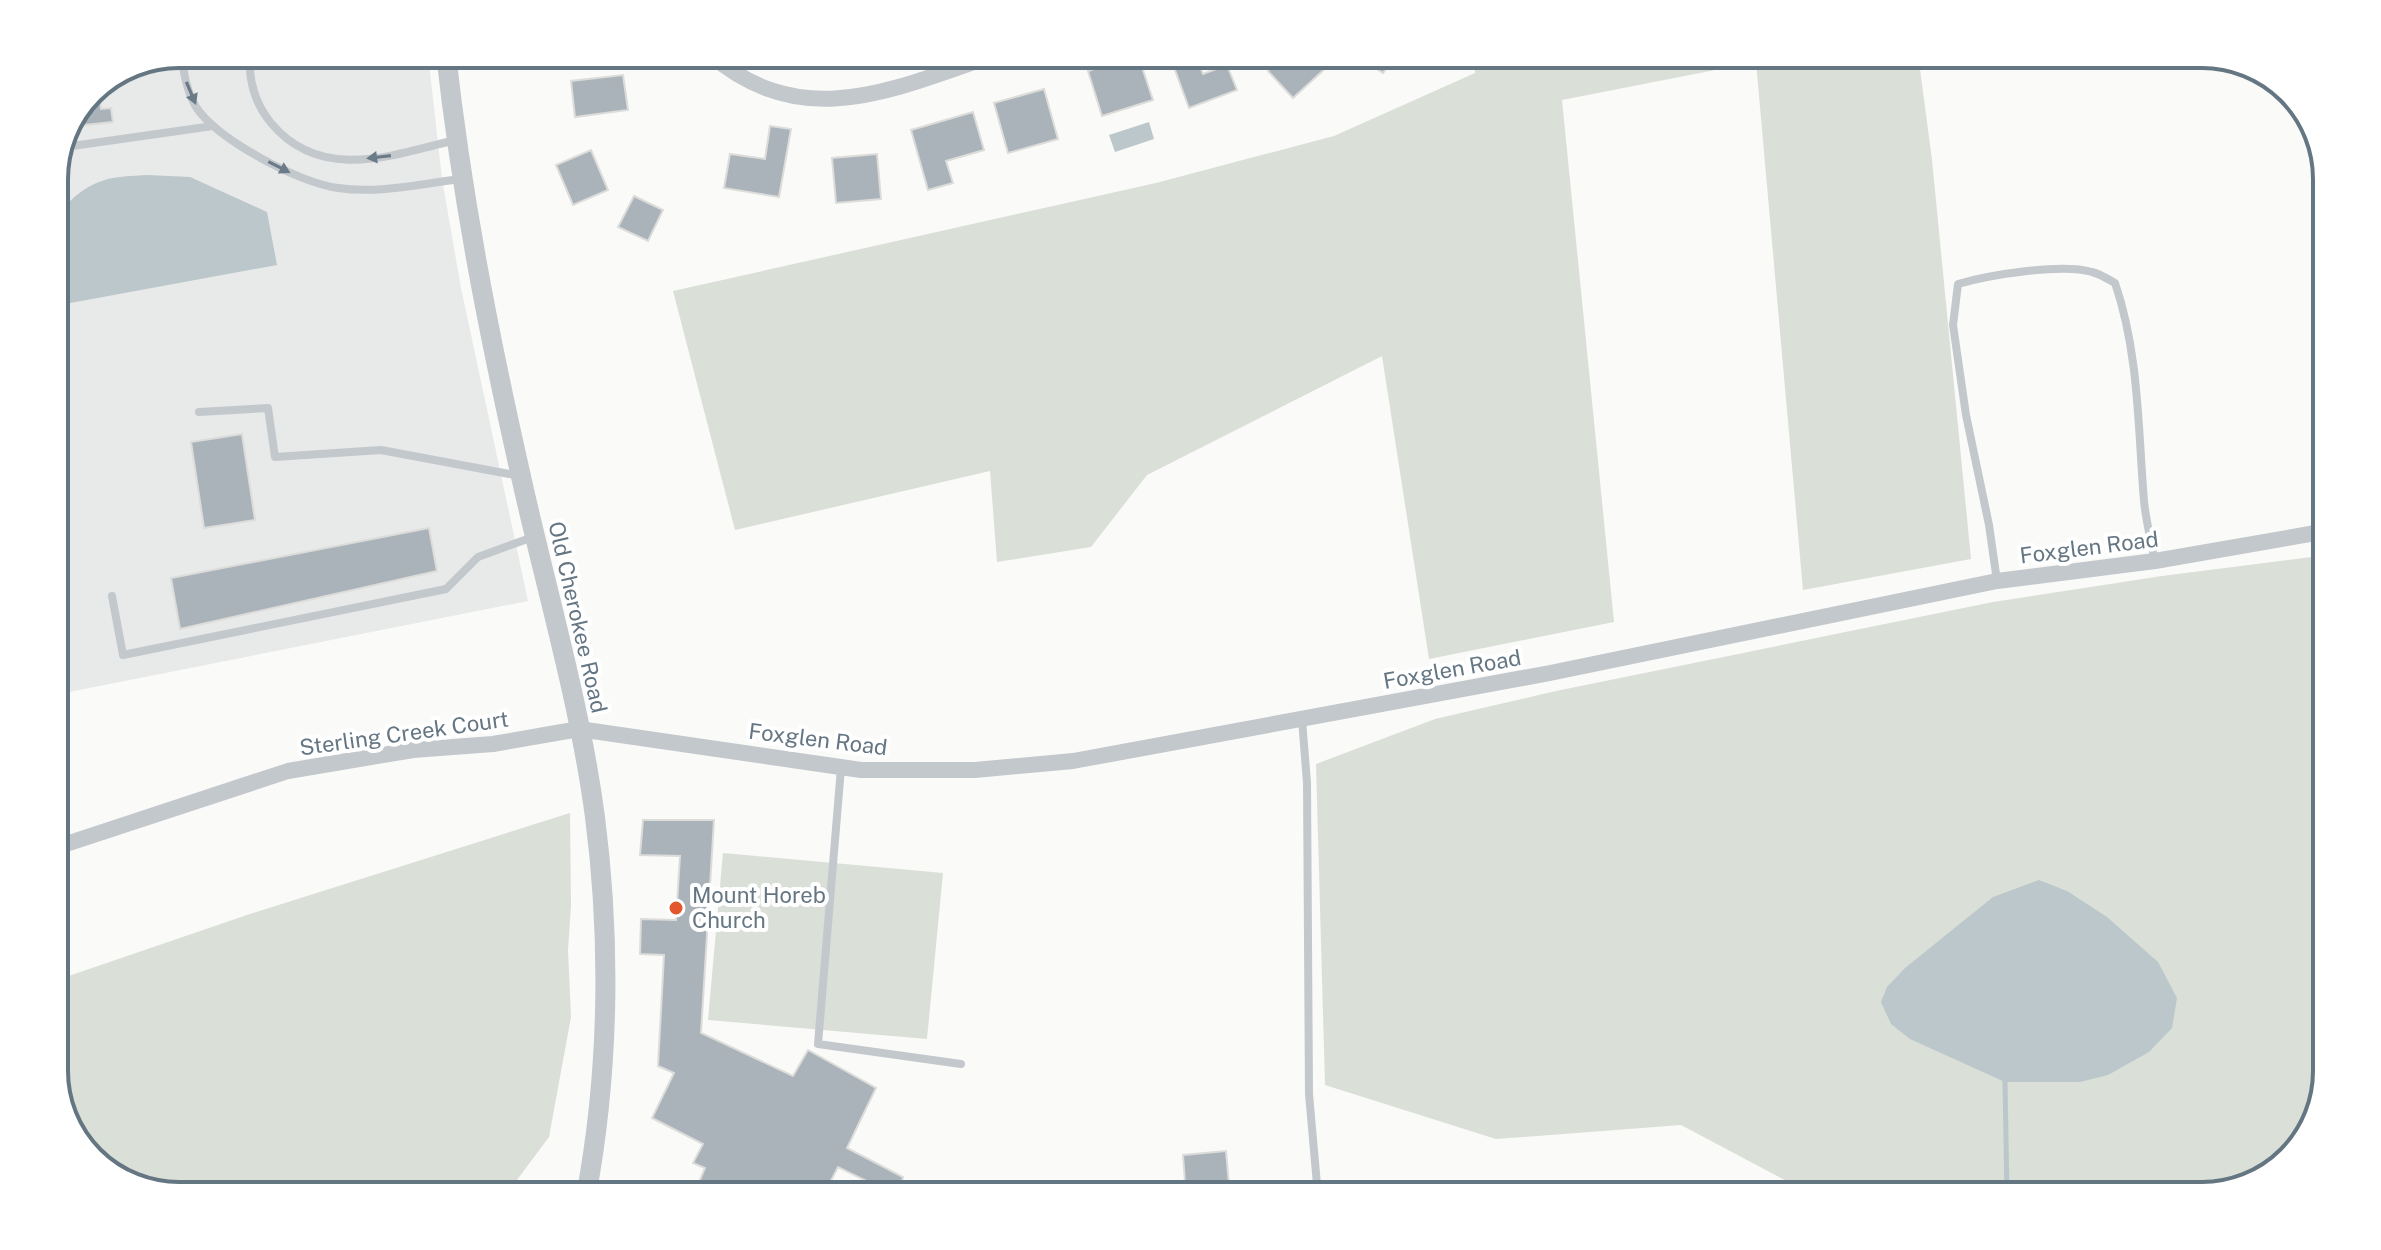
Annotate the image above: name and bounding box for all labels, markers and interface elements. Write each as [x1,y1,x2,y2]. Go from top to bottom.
one-way arrow [184,81,197,105]
one-way arrow [367,151,392,164]
one-way arrow [268,161,291,174]
street label: Old Cherokee Road [543,519,613,715]
street label: Foxglen Road [2018,526,2160,568]
street label: Foxglen Road [1381,644,1523,694]
street label: Sterling Creek Court [298,705,510,761]
street label: Foxglen Road [747,718,889,760]
place label: Mount Horeb Church [692,882,826,933]
marker: Mount Horeb Church [667,899,685,917]

